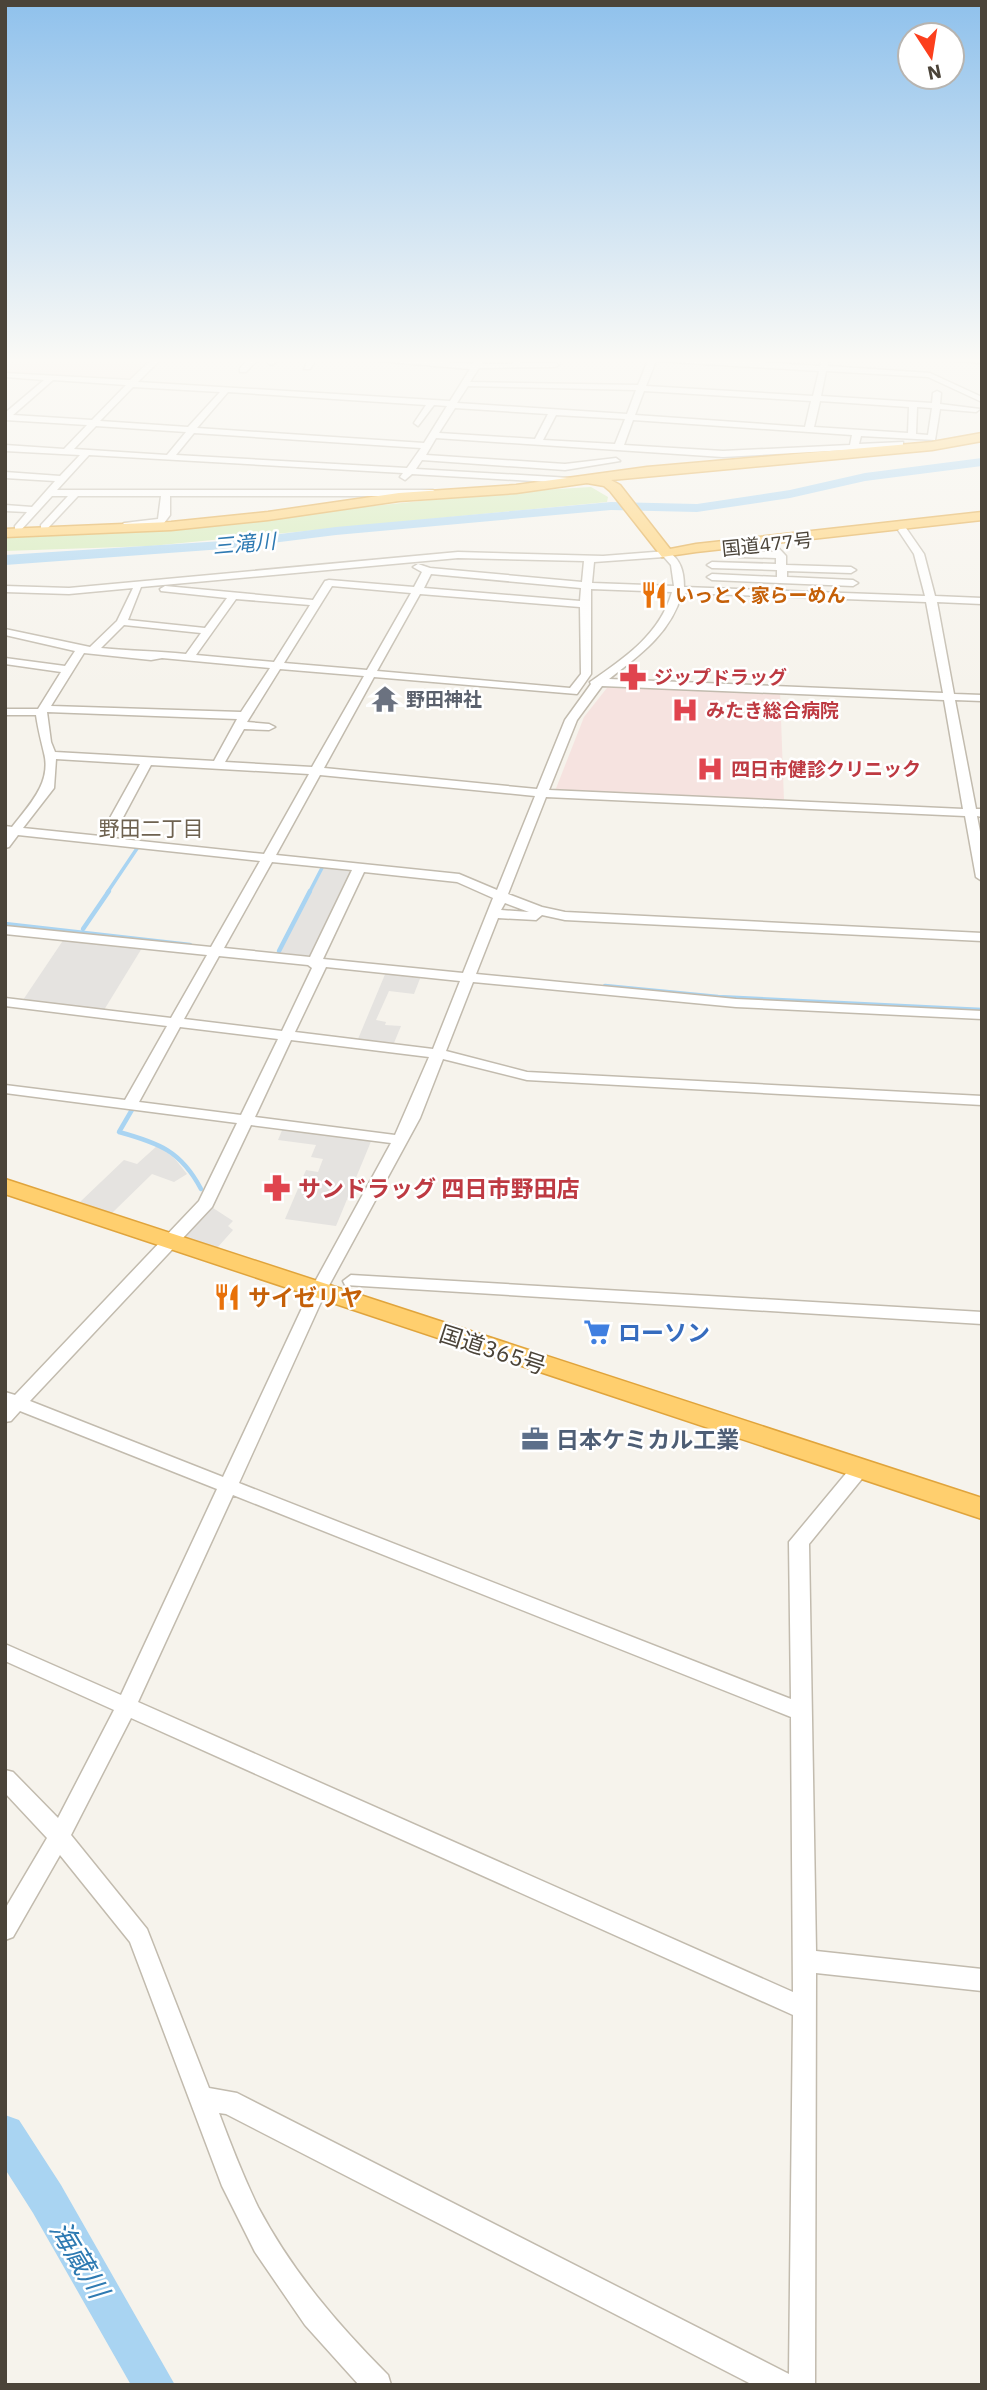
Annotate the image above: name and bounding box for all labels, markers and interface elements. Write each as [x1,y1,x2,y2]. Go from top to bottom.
north arrow [896,21,966,91]
text: N [925,59,944,86]
water label: 三滝川 [211,526,279,560]
street label: 国道477号 [720,527,814,561]
restaurant icon: いっとく家らーめん [639,580,669,610]
place label: いっとく家らーめん [675,583,845,607]
pharmacy icon: ジップドラッグ [618,662,648,692]
place label: ジップドラッグ [654,665,787,689]
temple icon: 野田神社 [370,684,400,714]
place label: 野田神社 [406,687,482,711]
hospital icon: みたき総合病院 [670,695,700,725]
place label: みたき総合病院 [706,698,839,722]
hospital icon: 四日市健診クリニック [695,754,725,784]
place label: 四日市健診クリニック [731,757,921,781]
district label: 野田二丁目 [99,814,204,842]
pharmacy icon: サンドラッグ 四日市野田店 [262,1173,292,1203]
place label: サンドラッグ 四日市野田店 [298,1173,579,1203]
restaurant icon: サイゼリヤ [212,1282,242,1312]
place label: サイゼリヤ [248,1282,363,1312]
supermarket icon: ローソン [582,1317,612,1347]
place label: ローソン [618,1317,710,1347]
street label: 国道365号 [436,1318,550,1380]
office icon: 日本ケミカル工業 [520,1424,550,1454]
place label: 日本ケミカル工業 [556,1424,739,1454]
water label: 海蔵川 [43,2213,119,2307]

